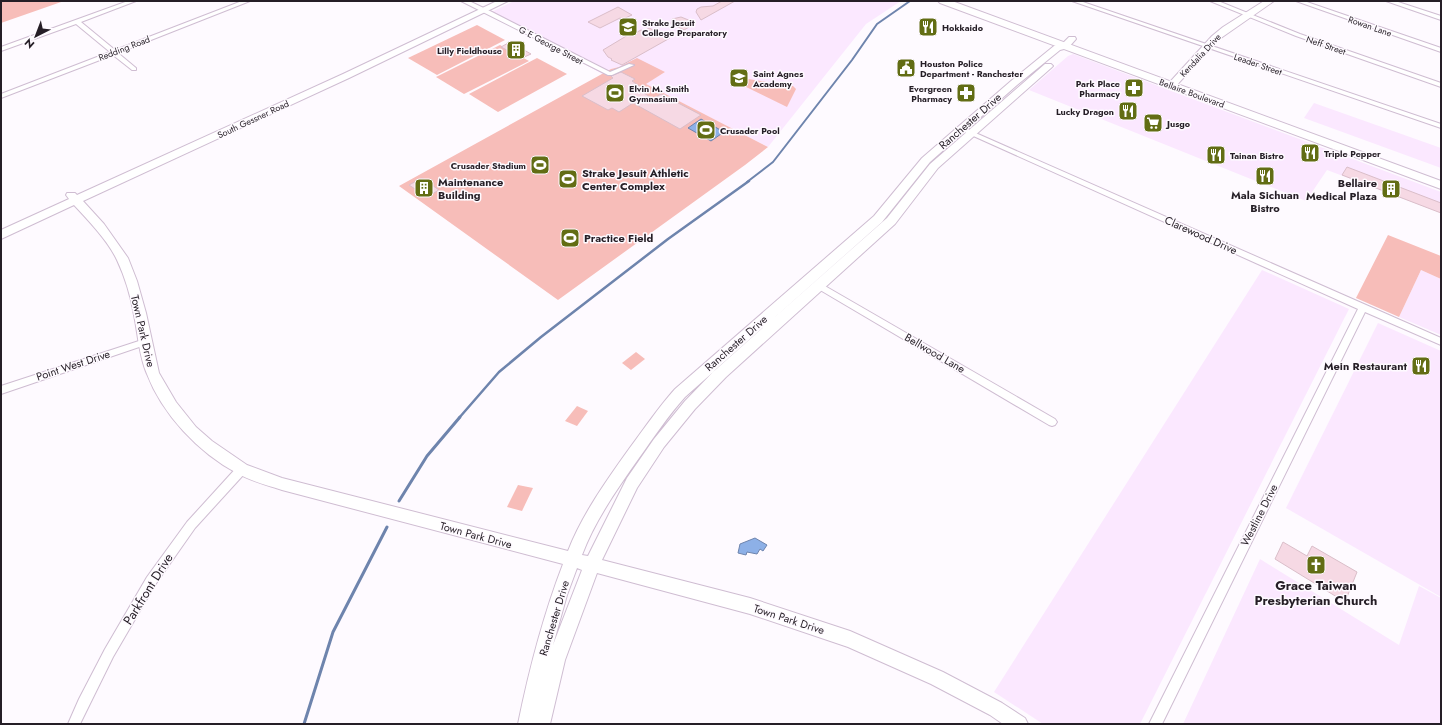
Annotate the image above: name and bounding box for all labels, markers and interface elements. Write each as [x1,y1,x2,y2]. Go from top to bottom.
street label: Rowan Lane [1346,12,1394,40]
north arrow [16,16,56,56]
school or university icon: Strake Jesuit College Preparatory [617,16,639,38]
place label: Strake Jesuit College Preparatory [642,16,727,39]
restaurant icon: Hokkaido [917,16,939,38]
place label: Hokkaido [942,21,984,34]
street label: G E George Street [517,23,586,68]
street label: Kendalia Drive [1176,30,1224,80]
street label: Redding Road [96,32,152,64]
street label: Neff Street [1305,32,1348,58]
text: N [21,35,38,52]
building icon: Lilly Fieldhouse [505,39,527,61]
place label: Lilly Fieldhouse [437,44,502,57]
street label: Leader Street [1232,50,1285,79]
public building icon: Houston Police Department - Ranchester [895,57,917,79]
place label: Houston Police Department - Ranchester [920,57,1023,80]
school or university icon: Saint Agnes Academy [728,67,750,89]
place label: Saint Agnes Academy [752,67,803,90]
street label: Bellaire Boulevard [1158,75,1226,111]
place label: Park Place Pharmacy [1076,77,1120,100]
pharmacy icon: Park Place Pharmacy [1123,77,1145,99]
sports icon: Elvin M. Smith Gymnasium [604,82,626,104]
place label: Elvin M. Smith Gymnasium [629,82,689,105]
place label: Evergreen Pharmacy [909,82,952,105]
pharmacy icon: Evergreen Pharmacy [955,82,977,104]
street label: Ranchester Drive [935,89,1005,153]
street label: South Gessner Road [215,97,291,141]
restaurant icon: Lucky Dragon [1117,100,1139,122]
place label: Lucky Dragon [1056,105,1114,118]
supermarket icon: Jusgo [1142,112,1164,134]
place label: Jusgo [1165,117,1191,130]
sports icon: Crusader Pool [695,119,717,141]
place label: Crusader Pool [720,124,780,137]
restaurant icon: Triple Pepper [1299,142,1321,164]
restaurant icon: Tainan Bistro [1205,144,1227,166]
place label: Triple Pepper [1324,147,1381,160]
place label: Tainan Bistro [1230,149,1284,162]
sports icon: Crusader Stadium [529,154,551,176]
place label: Crusader Stadium [451,159,526,172]
place label: Strake Jesuit Athletic Center Complex [582,165,689,194]
restaurant icon: Mala Sichuan Bistro [1254,165,1276,187]
sports icon: Strake Jesuit Athletic Center Complex [557,168,579,190]
place label: Maintenance Building [438,174,503,203]
place label: Bellaire Medical Plaza [1306,175,1377,204]
building icon: Maintenance Building [413,177,435,199]
building icon: Bellaire Medical Plaza [1380,178,1402,200]
place label: Mala Sichuan Bistro [1231,187,1299,216]
street label: Clarewood Drive [1162,212,1240,258]
sports icon: Practice Field [559,227,581,249]
place label: Practice Field [584,230,653,246]
street label: Town Park Drive [127,293,159,369]
street label: Ranchester Drive [701,311,771,375]
street label: Bellwood Lane [902,329,968,377]
street label: Point West Drive [34,345,112,384]
restaurant icon: Mein Restaurant [1410,355,1432,377]
place label: Mein Restaurant [1324,358,1407,374]
street label: Westline Drive [1237,481,1282,549]
street label: Town Park Drive [438,518,514,552]
street label: Parkfront Drive [118,549,178,628]
church icon: Grace Taiwan Presbyterian Church [1305,554,1327,576]
place label: Grace Taiwan Presbyterian Church [1255,576,1377,610]
street label: Ranchester Drive [535,578,573,658]
street label: Town Park Drive [751,600,827,638]

